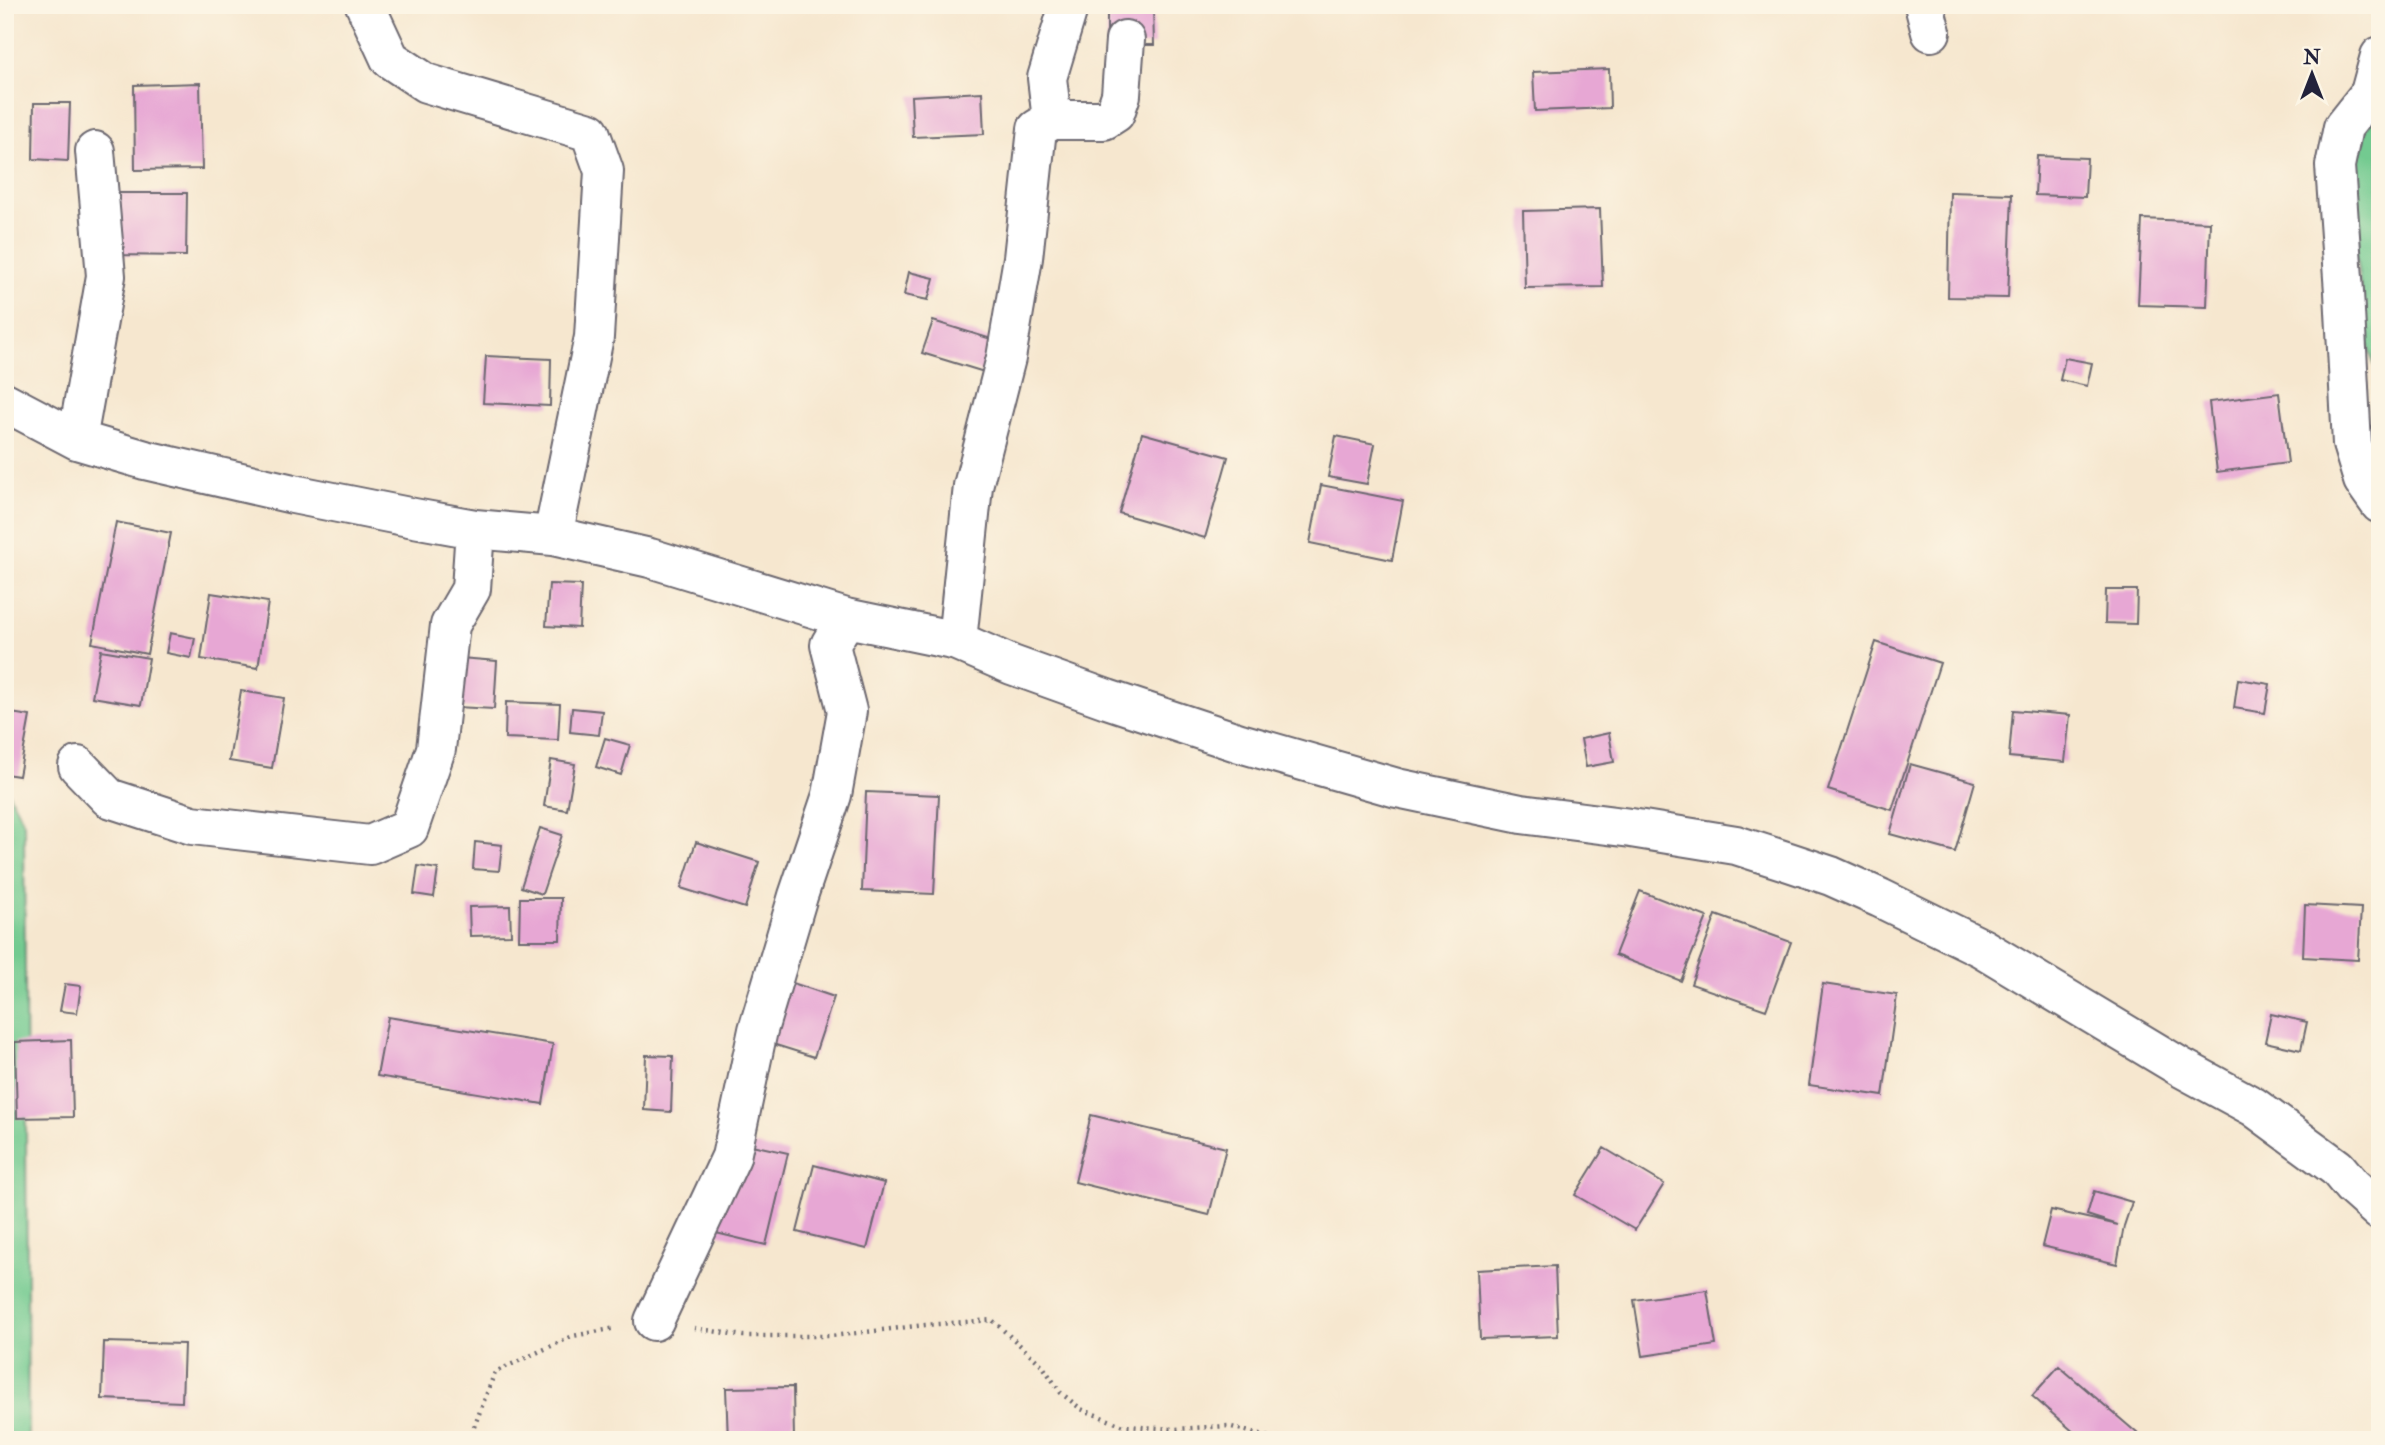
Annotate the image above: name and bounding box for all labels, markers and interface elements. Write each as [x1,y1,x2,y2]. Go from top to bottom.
north arrow [2276,38,2346,108]
text: N [2302,46,2321,70]

